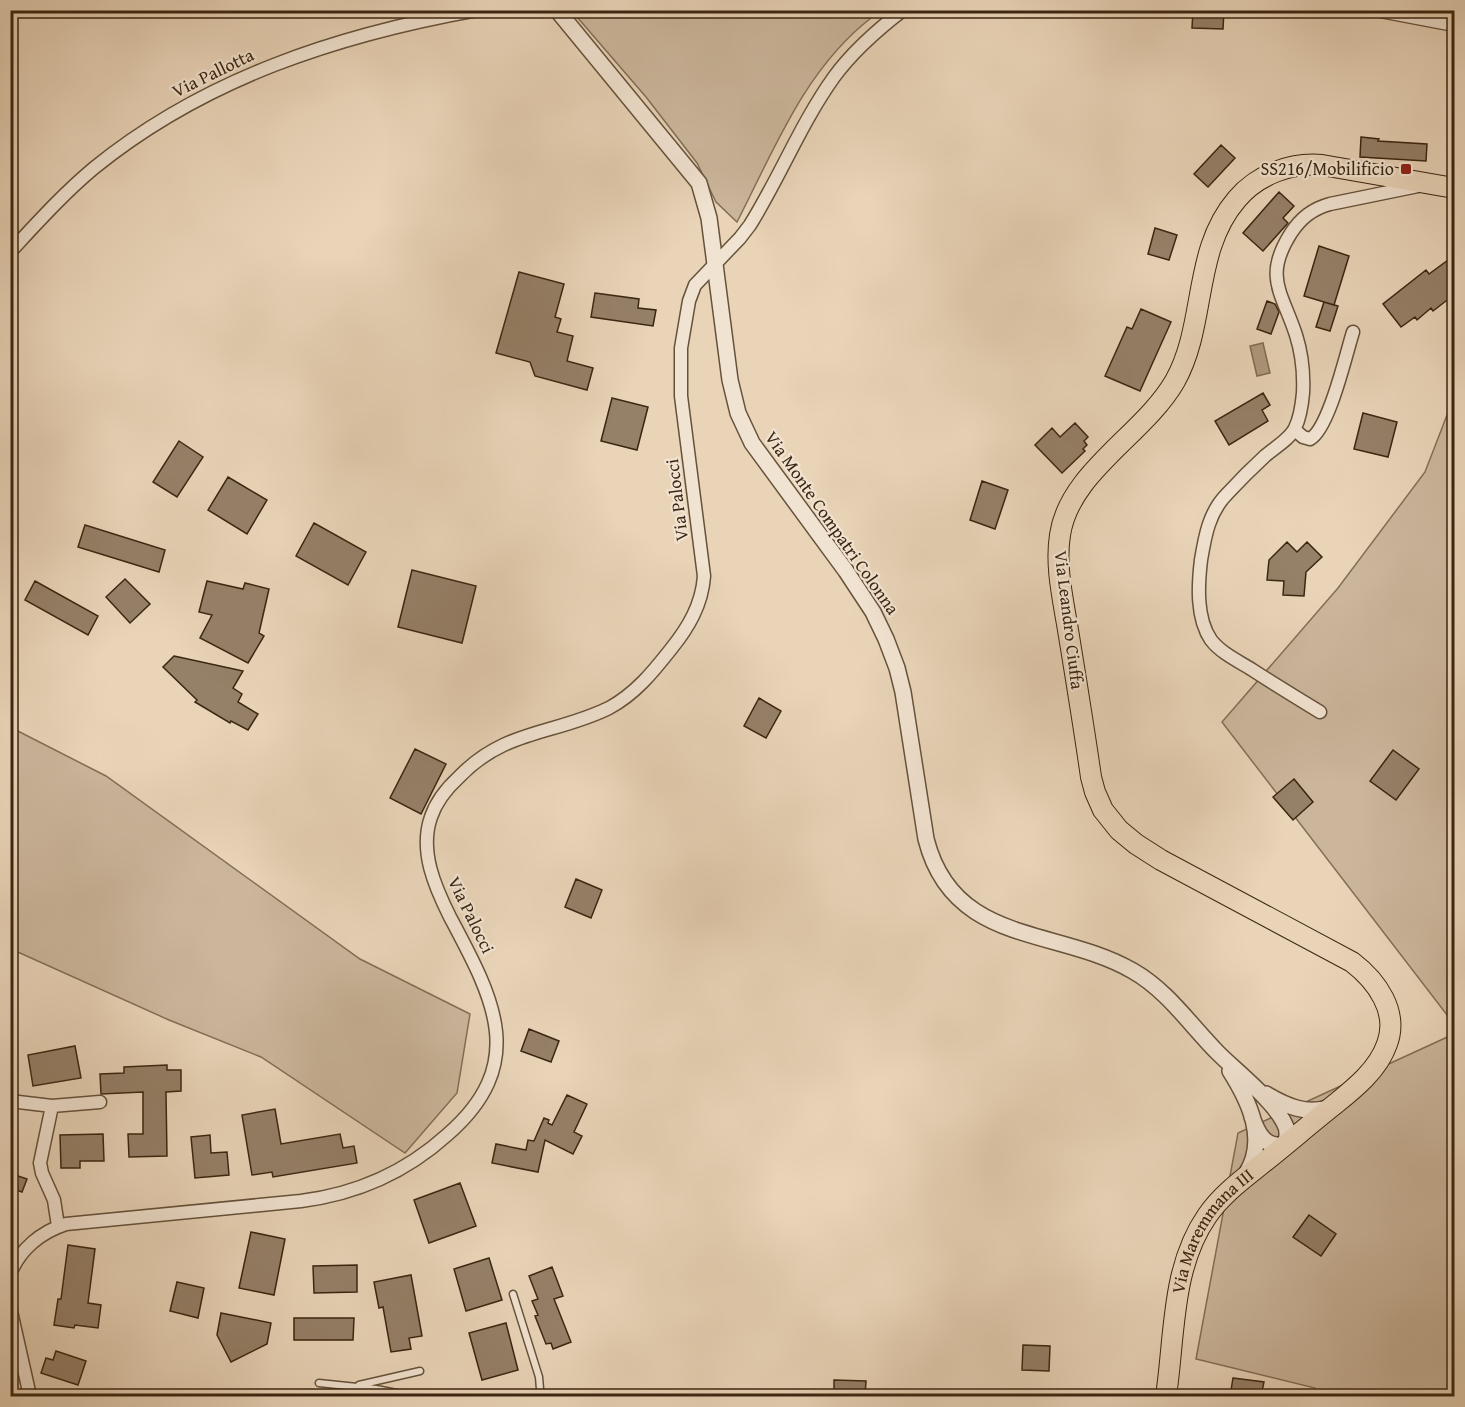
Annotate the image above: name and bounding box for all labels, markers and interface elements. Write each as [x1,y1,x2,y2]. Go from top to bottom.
street label: Via Pallotta [167,41,259,104]
place label: SS216/Mobilificio [1260,155,1394,182]
marker: SS216/Mobilificio [1399,162,1413,176]
street label: Via Monte Compatri Colonna [759,425,906,620]
street label: Via Palocci [658,457,695,543]
street label: Via Leandro Ciuffa [1048,549,1091,691]
street label: Via Palocci [441,872,502,958]
street label: Via Maremmana III [1164,1162,1259,1296]

